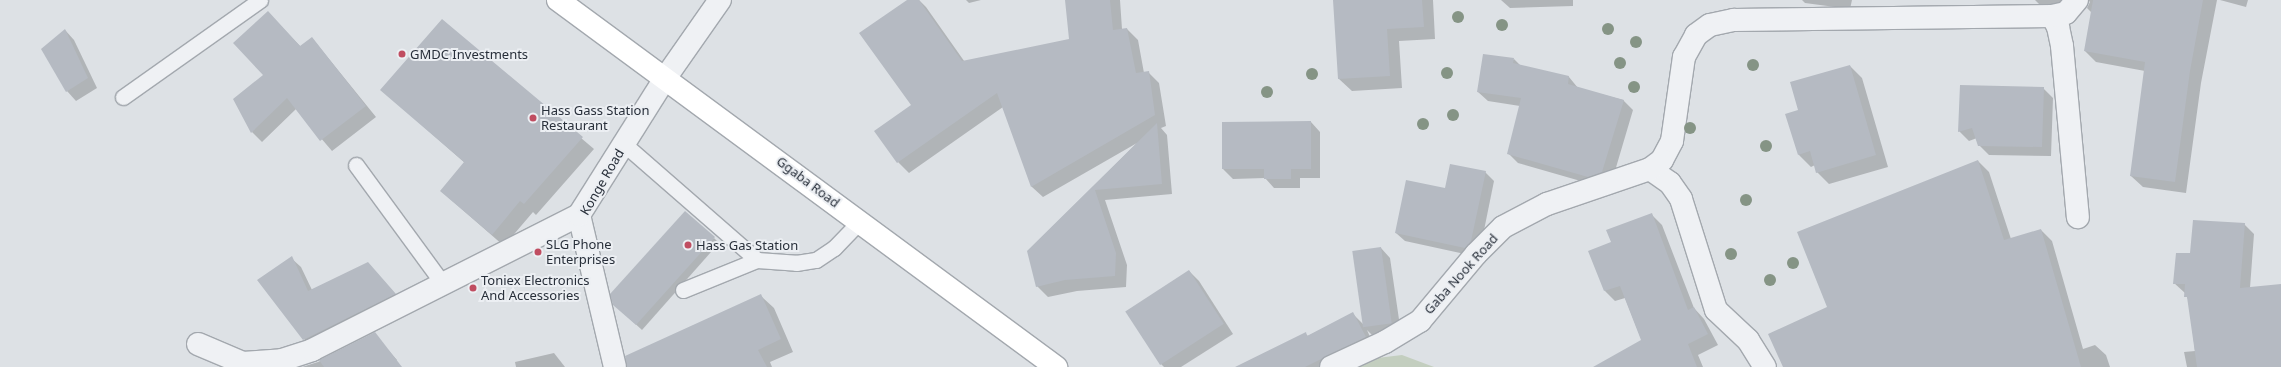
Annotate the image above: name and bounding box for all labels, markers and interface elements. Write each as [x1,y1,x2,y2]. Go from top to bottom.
place label: GMDC Investments [410,46,528,62]
marker: GMDC Investments [397,49,407,59]
place label: Hass Gass Station Restaurant [541,103,649,134]
marker: Hass Gass Station Restaurant [528,113,538,123]
street label: Konge Road [577,146,627,218]
street label: Ggaba Road [773,153,843,211]
street label: Gaba Nook Road [1421,231,1501,317]
place label: SLG Phone Enterprises [546,237,615,268]
place label: Hass Gas Station [696,237,798,253]
marker: Hass Gas Station [683,240,693,250]
marker: SLG Phone Enterprises [533,247,543,257]
place label: Toniex Electronics And Accessories [481,273,590,304]
marker: Toniex Electronics And Accessories [468,283,478,293]

